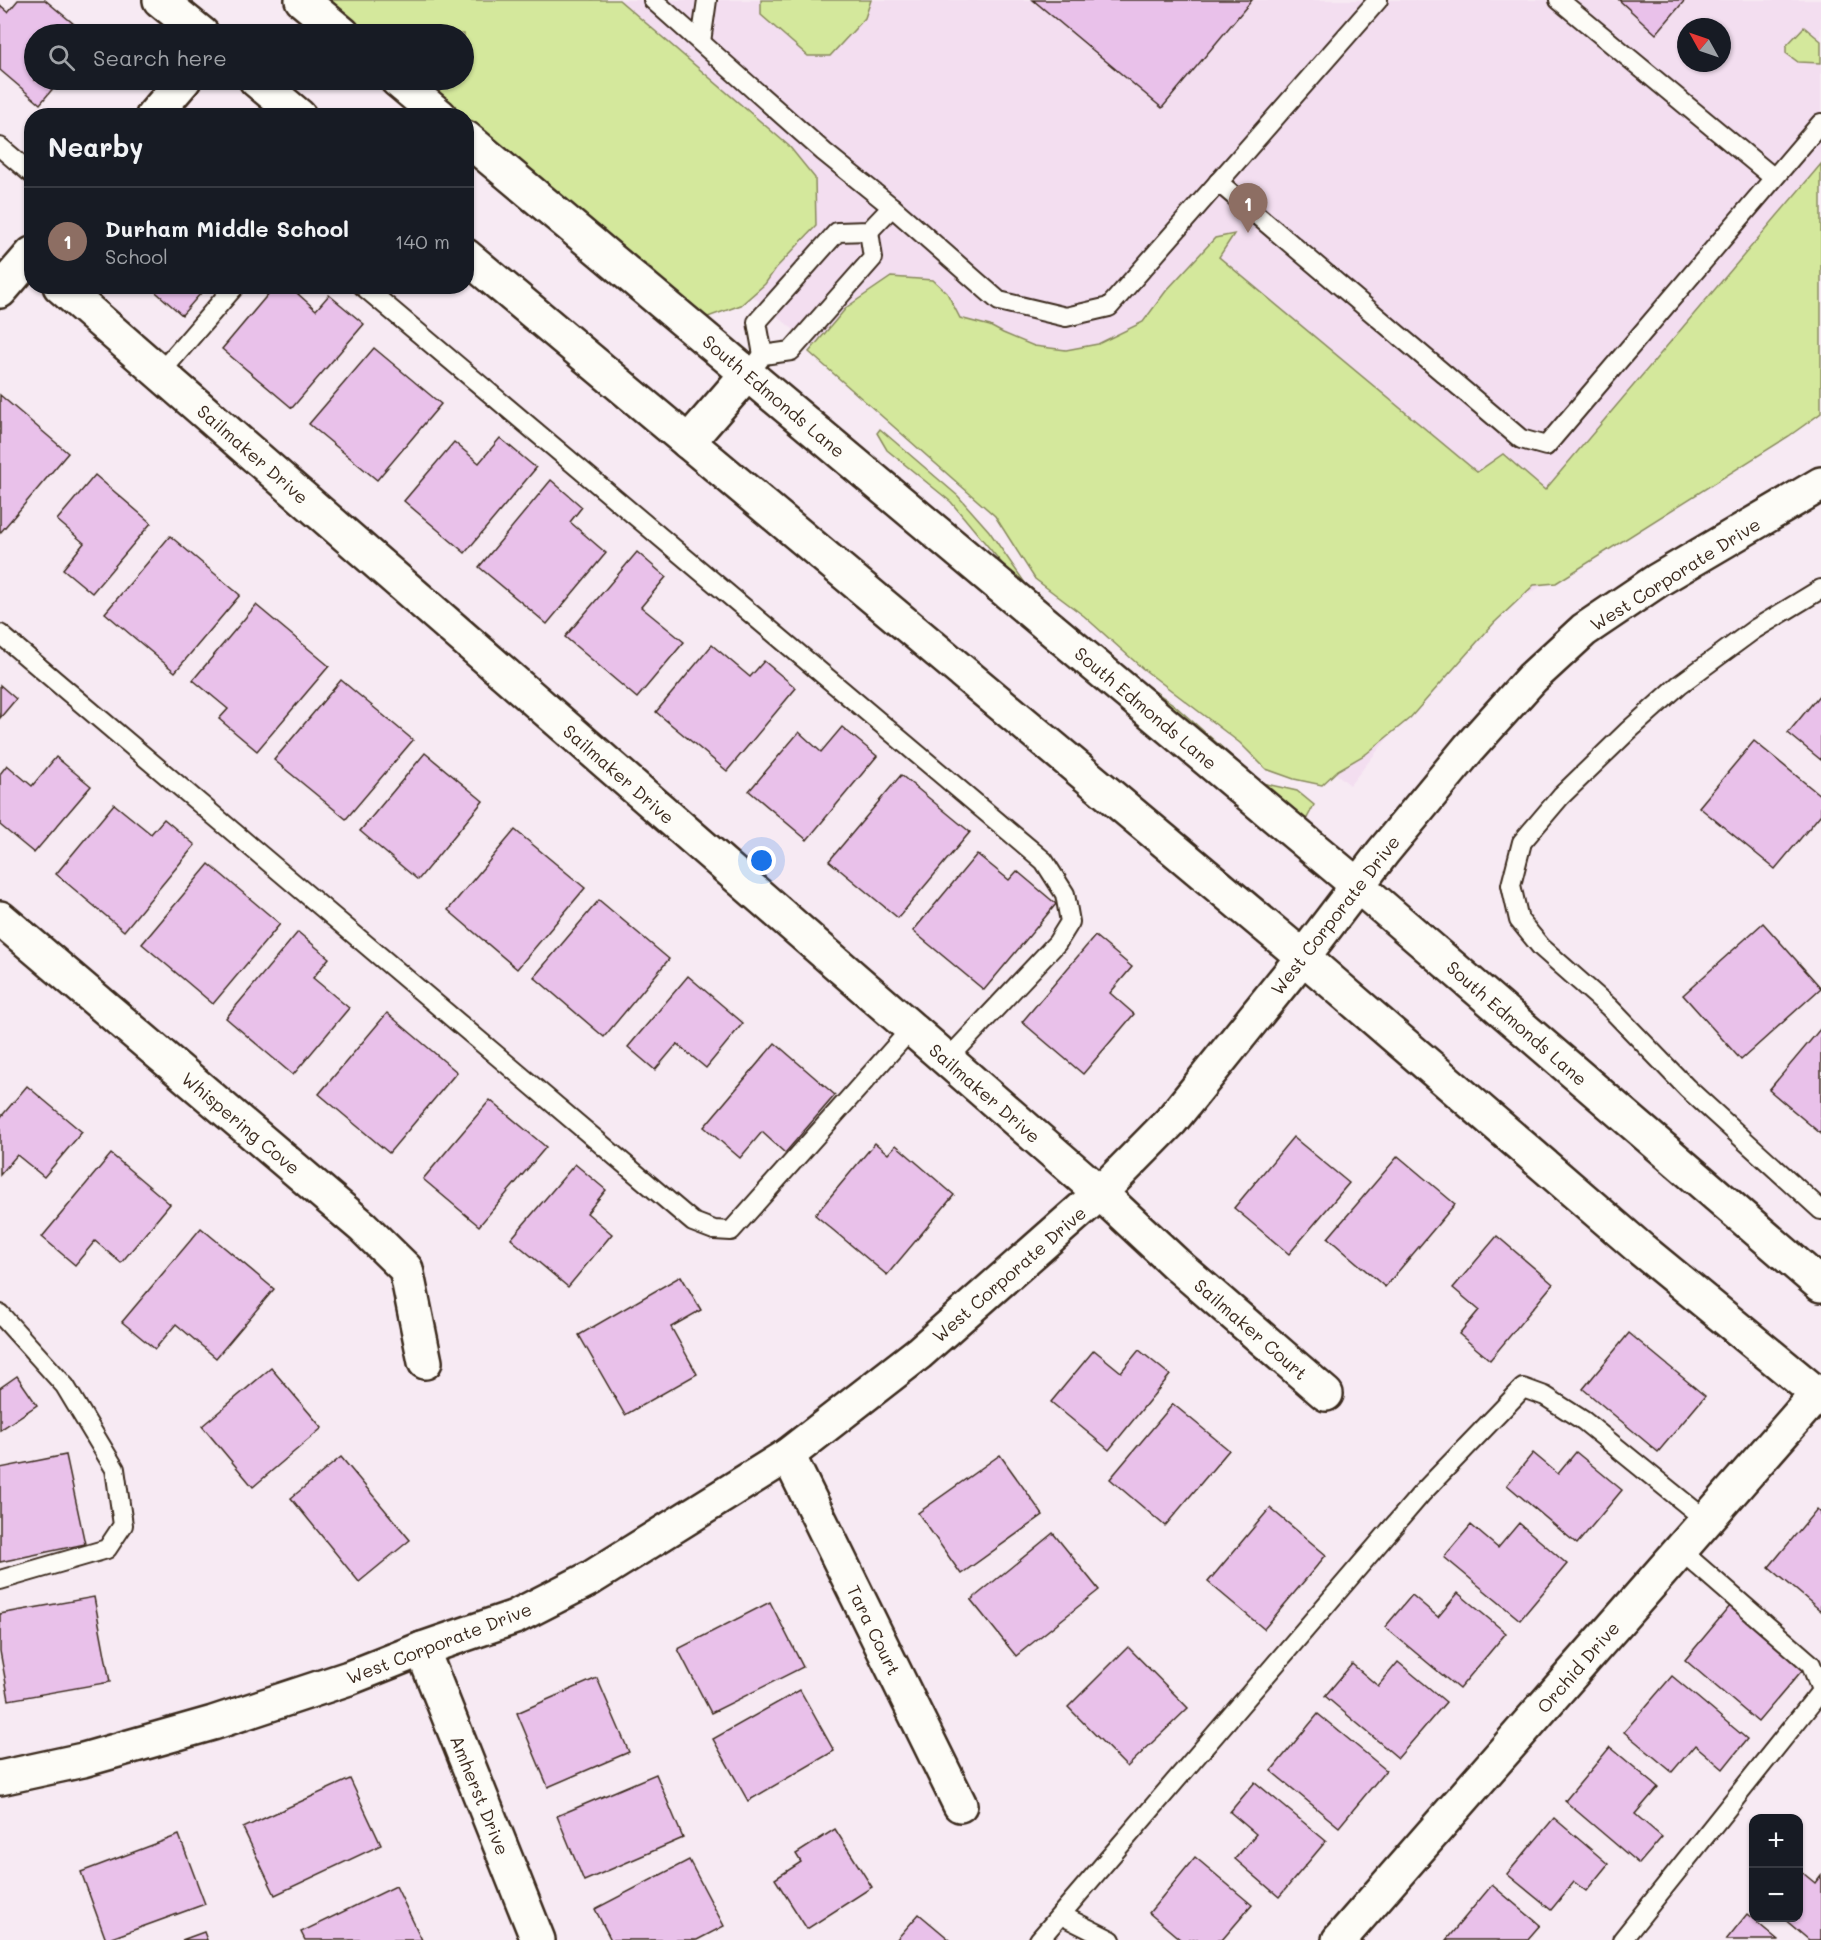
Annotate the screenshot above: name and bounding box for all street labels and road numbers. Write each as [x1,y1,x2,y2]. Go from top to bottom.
street label: South Edmonds Lane [698,329,850,463]
street label: Sailmaker Drive [192,399,314,509]
street label: West Corporate Drive [1585,512,1765,636]
street label: South Edmonds Lane [1070,641,1222,775]
street label: Sailmaker Drive [558,719,680,829]
street label: West Corporate Drive [1265,830,1405,1000]
street label: South Edmonds Lane [1442,955,1592,1091]
street label: Sailmaker Drive [924,1038,1046,1148]
street label: Whispering Cove [177,1066,305,1180]
street label: West Corporate Drive [927,1201,1091,1347]
street label: Sailmaker Court [1189,1273,1313,1385]
street label: Tara Court [842,1581,906,1679]
street label: West Corporate Drive [343,1597,535,1689]
street label: Orchid Drive [1531,1616,1625,1718]
street label: Amherst Drive [445,1732,515,1858]

